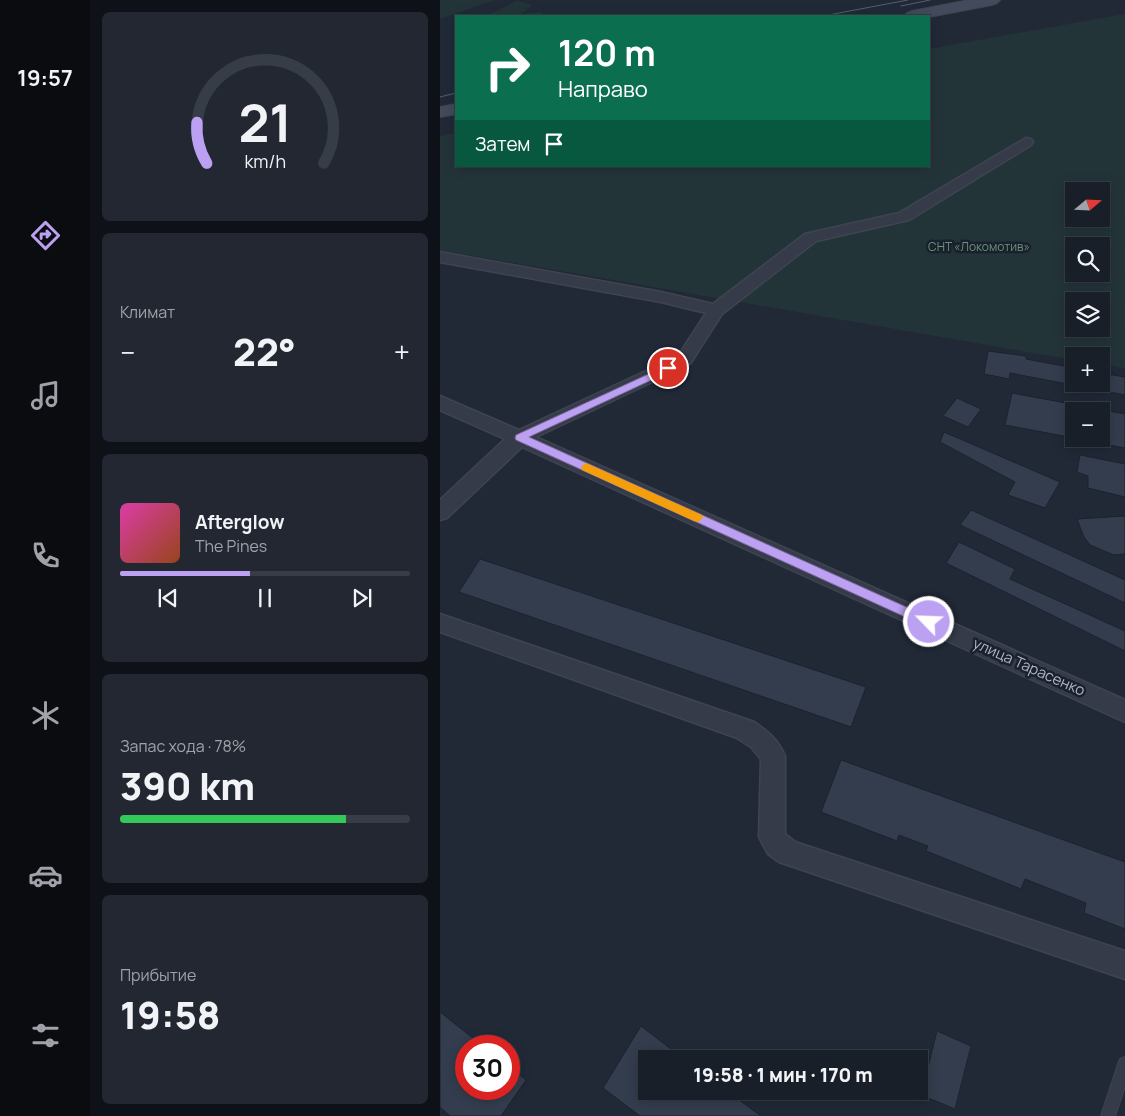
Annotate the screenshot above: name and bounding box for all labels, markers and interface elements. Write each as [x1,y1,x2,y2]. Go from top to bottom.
text: 120 m [558,29,656,77]
icon: right [475,35,540,100]
text: 19:57 [17,63,73,93]
text: Направо [558,74,648,104]
text: 21 [238,87,292,158]
icon: arrive [540,130,568,158]
text: Затем [475,131,530,157]
text: km/h [244,149,286,173]
north arrow [1065,182,1110,228]
map controls [1065,182,1110,447]
icon: directions [28,218,63,253]
button: search [1065,237,1110,282]
park label: СНТ «Локомотив» [928,238,1030,255]
button: layers [1065,292,1110,337]
text: Климат [120,301,175,323]
text: 22° [233,325,296,377]
text: − [120,333,135,371]
text: + [394,333,410,371]
pin [647,347,689,389]
button: + [1065,347,1110,392]
icon: arrive [654,354,682,382]
icon: music [28,378,63,413]
button: − [1065,402,1110,447]
text: Afterglow [195,509,284,535]
text: The Pines [195,535,267,557]
icon: phone [28,538,63,573]
icon: previous [154,584,182,612]
icon: pause [251,584,279,612]
icon: next [348,584,376,612]
position arrow [902,595,954,647]
street label: улица Тарасенко [970,632,1089,701]
icon: climate [28,698,63,733]
text: Запас хода · 78% [120,735,246,757]
text: 390 km [120,759,255,811]
icon: car [28,858,63,893]
text: Прибытие [120,964,196,986]
text: 19:58 [120,988,221,1040]
icon: filters [28,1018,63,1053]
speed limit sign: 30 [455,1035,520,1100]
text: 19:58 · 1 мин · 170 m [693,1062,873,1088]

